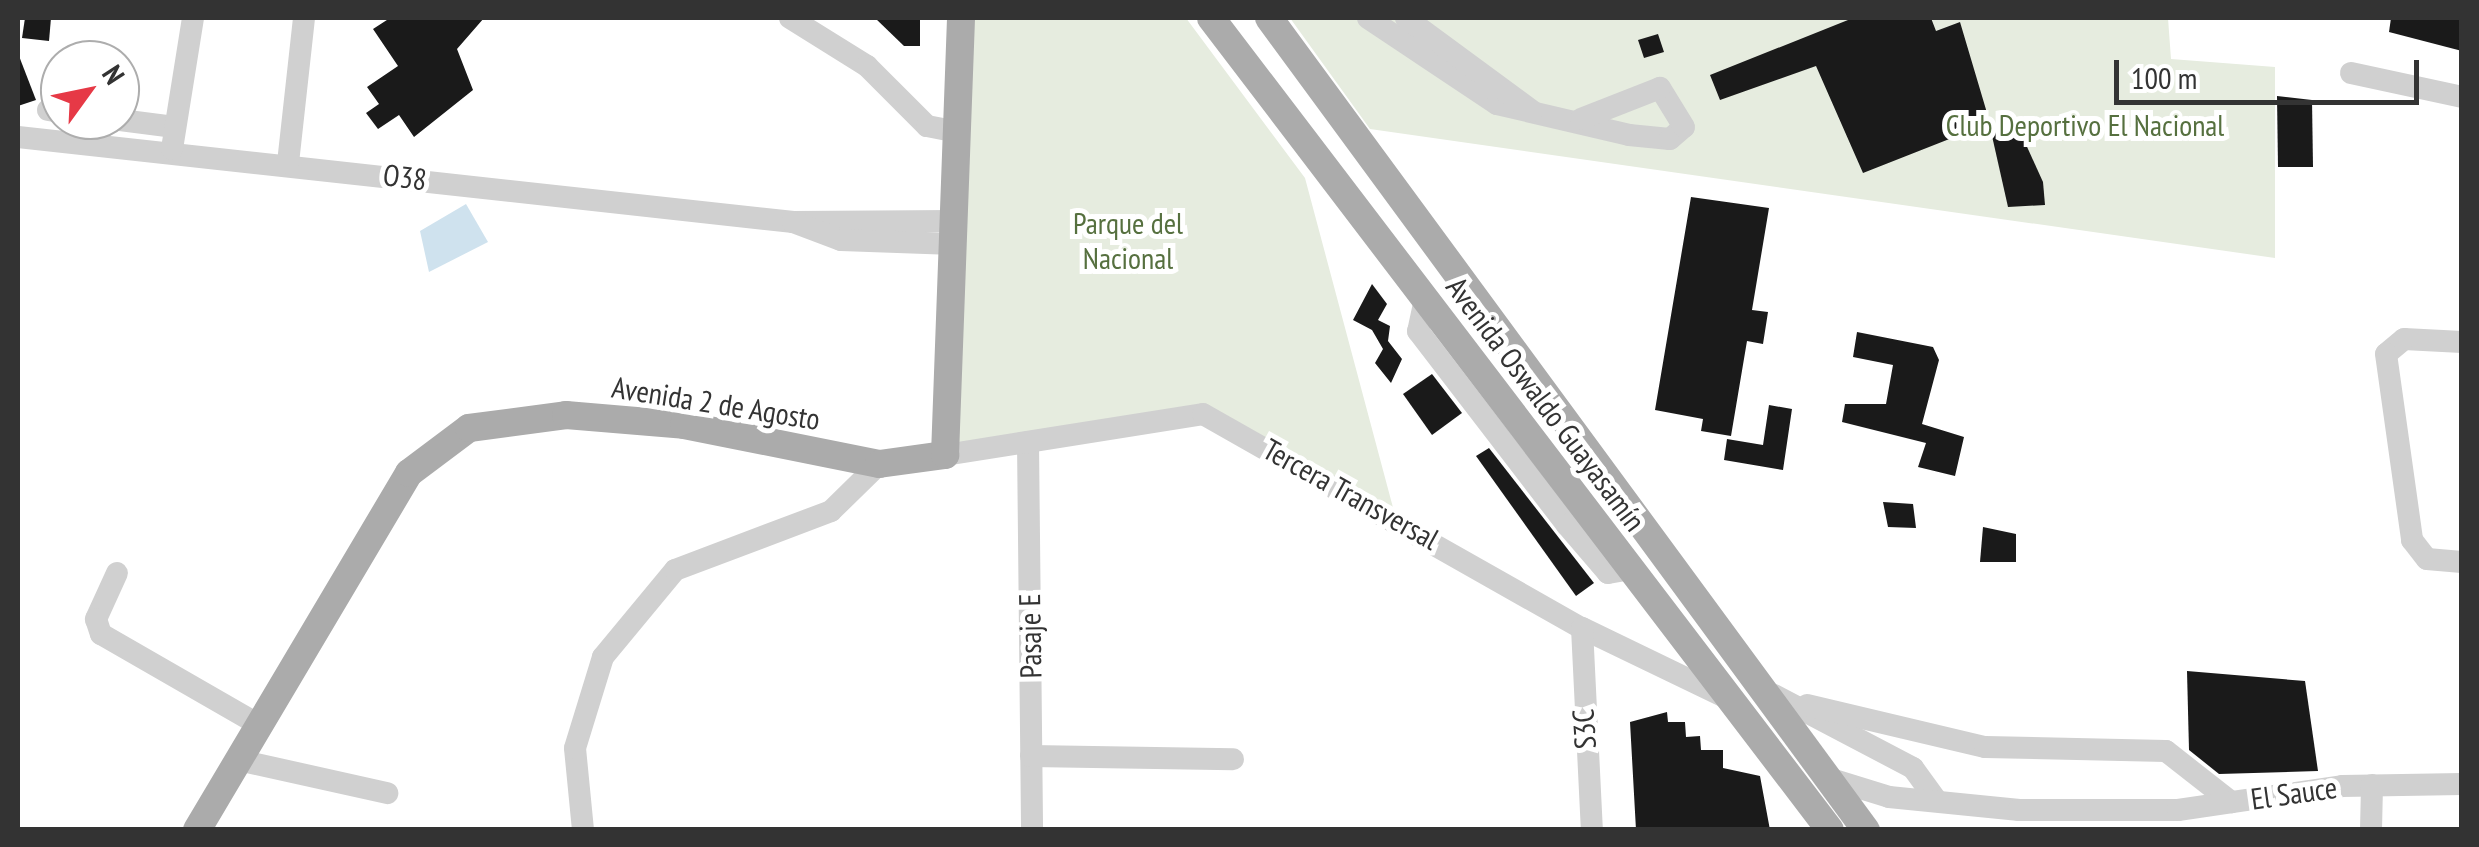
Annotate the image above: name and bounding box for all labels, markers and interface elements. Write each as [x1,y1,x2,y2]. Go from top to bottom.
north arrow [40,40,140,140]
scale bar [2119,40,2424,102]
text: N [94,58,134,91]
text: 100 m [2131,58,2197,97]
park label: Club Deportivo El Nacional [1946,107,2224,143]
street label: O38 [381,156,429,198]
park label: Parque del Nacional [1073,205,1183,276]
street label: Avenida Oswaldo Guayasamín [1439,270,1653,538]
street label: Avenida 2 de Agosto [609,369,823,437]
street label: Tercera Transversal [1257,431,1445,557]
street label: Pasaje E [1011,593,1049,679]
street label: S3C [1565,708,1603,750]
street label: El Sauce [2249,769,2339,817]

